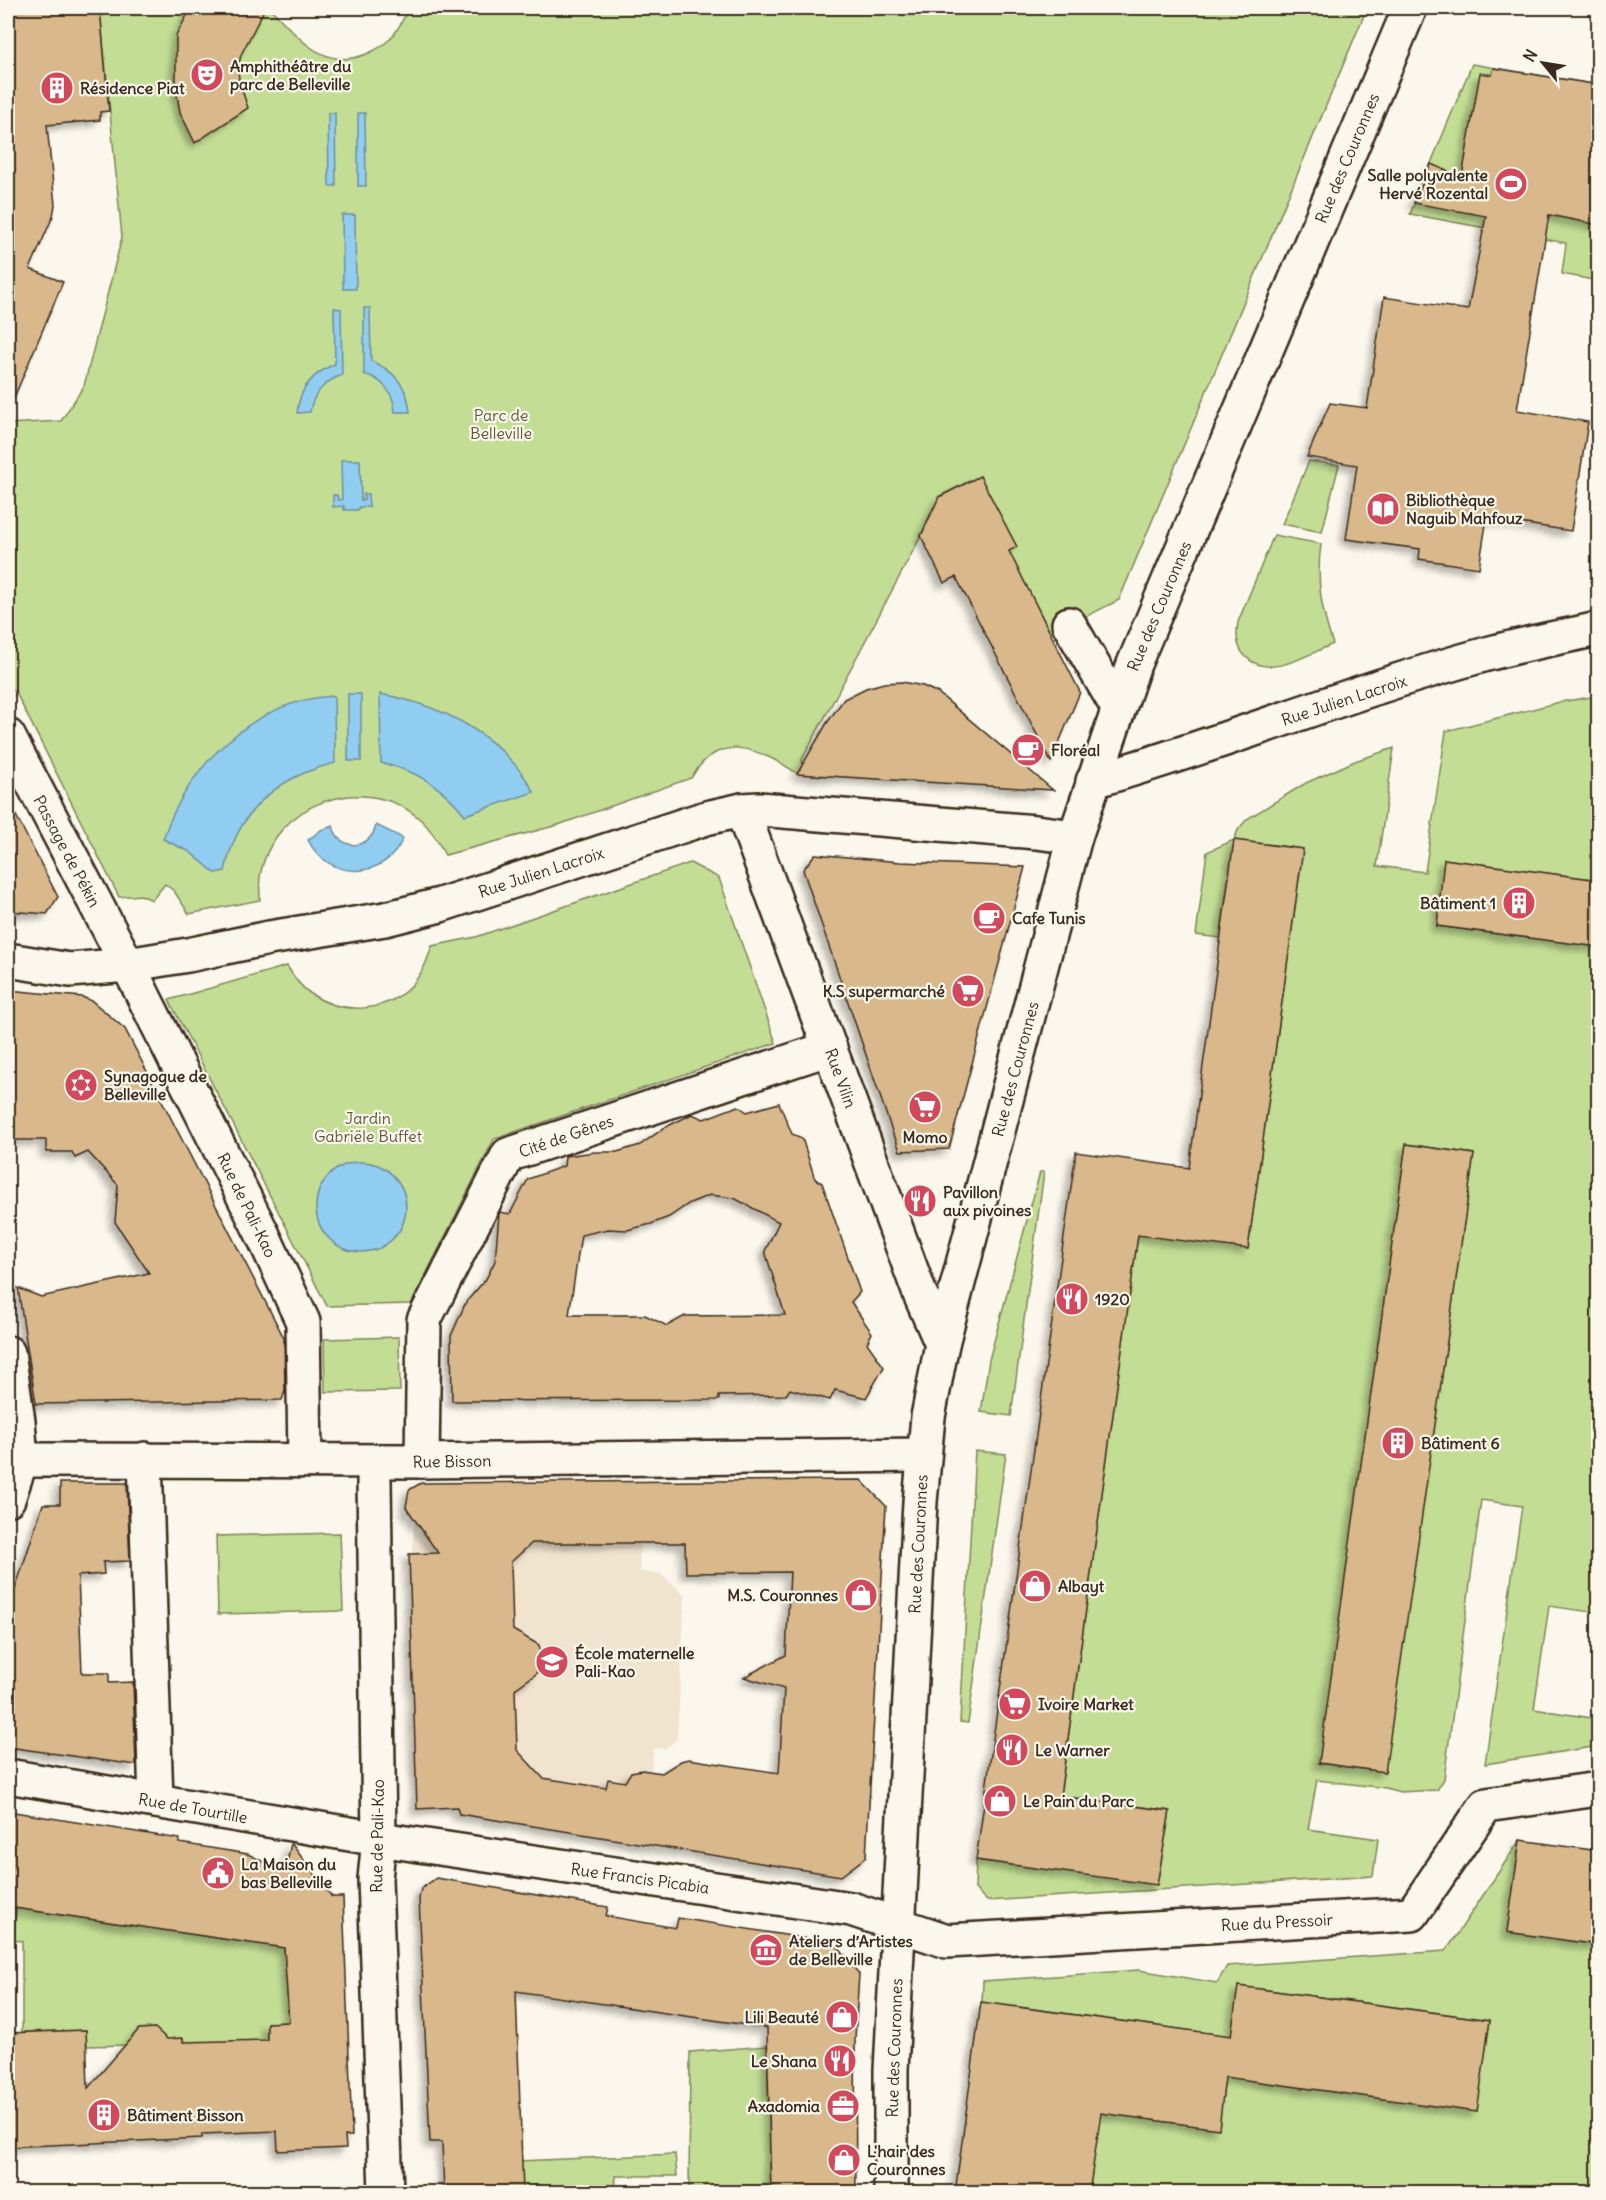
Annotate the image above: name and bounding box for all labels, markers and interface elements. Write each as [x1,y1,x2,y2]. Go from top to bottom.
north arrow [1513,33,1573,93]
text: N [1519,46,1541,65]
place label: Amphithéâtre du parc de Belleville [230,56,352,95]
theatre icon: Amphithéâtre du parc de Belleville [189,57,225,93]
building icon: Résidence Piat [39,70,75,106]
place label: Résidence Piat [80,78,185,98]
street label: Rue des Couronnes [1311,90,1383,226]
place label: Salle polyvalente Hervé Rozental [1368,165,1488,203]
sports icon: Salle polyvalente Hervé Rozental [1493,166,1529,202]
park label: Parc de Belleville [470,405,532,443]
place label: Bibliothèque Naguib Mahfouz [1406,490,1523,529]
library icon: Bibliothèque Naguib Mahfouz [1365,491,1401,527]
street label: Rue des Couronnes [1123,538,1195,674]
street label: Rue Julien Lacroix [1279,670,1409,730]
cafe icon: Floréal [1010,732,1046,768]
place label: Floréal [1051,740,1100,760]
street label: Passage de Pékin [29,792,105,910]
street label: Rue Julien Lacroix [476,842,606,902]
building icon: Bâtiment 1 [1501,885,1537,921]
place label: Bâtiment 1 [1420,893,1496,913]
cafe icon: Cafe Tunis [971,900,1007,936]
place label: Cafe Tunis [1012,908,1086,928]
supermarket icon: K.S supermarché [950,973,986,1009]
place label: K.S supermarché [823,981,945,1002]
street label: Rue des Couronnes [987,999,1043,1139]
street label: Rue Vilin [821,1046,861,1110]
place label: Synagogue de Belleville [104,1066,207,1104]
synagogue icon: Synagogue de Belleville [63,1067,99,1103]
supermarket icon: Momo [907,1089,943,1125]
park label: Jardin Gabriële Buffet [314,1108,423,1146]
street label: Cité de Gênes [516,1110,616,1162]
place label: Momo [903,1127,947,1147]
street label: Rue de Pali-Kao [213,1149,281,1261]
place label: Pavillon aux pivoines [943,1182,1031,1221]
restaurant icon: Pavillon aux pivoines [902,1183,938,1219]
restaurant icon: 1920 [1054,1281,1090,1317]
place label: 1920 [1095,1289,1130,1309]
building icon: Bâtiment 6 [1380,1425,1416,1461]
place label: Bâtiment 6 [1421,1433,1500,1453]
street label: Rue Bisson [413,1450,491,1472]
street label: Rue des Couronnes [904,1474,932,1614]
shop icon: Albayt [1017,1568,1053,1604]
place label: Albayt [1058,1576,1105,1597]
shop icon: M.S. Couronnes [843,1577,879,1613]
place label: M.S. Couronnes [727,1585,838,1605]
place label: École maternelle Pali-Kao [575,1643,695,1681]
school or university icon: École maternelle Pali-Kao [534,1644,570,1680]
supermarket icon: Ivoire Market [997,1686,1033,1722]
place label: Ivoire Market [1038,1694,1134,1714]
restaurant icon: Le Warner [994,1732,1030,1768]
place label: Le Warner [1035,1740,1110,1760]
street label: Rue de Pali-Kao [366,1779,388,1893]
shop icon: Le Pain du Parc [982,1783,1018,1819]
street label: Rue de Tourtille [137,1789,249,1827]
place label: Le Pain du Parc [1023,1791,1134,1811]
place label: La Maison du bas Belleville [241,1854,337,1892]
public building icon: La Maison du bas Belleville [200,1855,236,1891]
street label: Rue Francis Picabia [569,1858,711,1898]
street label: Rue du Pressoir [1220,1909,1334,1935]
place label: Ateliers d’Artistes de Belleville [789,1931,913,1969]
museum icon: Ateliers d’Artistes de Belleville [748,1932,784,1968]
street label: Rue des Couronnes [882,1978,906,2118]
shop icon: Lili Beauté [824,1999,860,2035]
place label: Lili Beauté [744,2007,819,2027]
restaurant icon: Le Shana [822,2043,858,2079]
place label: Le Shana [751,2051,817,2071]
office icon: Axadomia [825,2088,861,2124]
place label: Axadomia [748,2096,820,2116]
building icon: Bâtiment Bisson [86,2097,122,2133]
place label: Bâtiment Bisson [127,2105,243,2125]
place label: L'hair des Couronnes [867,2141,946,2179]
shop icon: L'hair des Couronnes [826,2142,862,2178]

